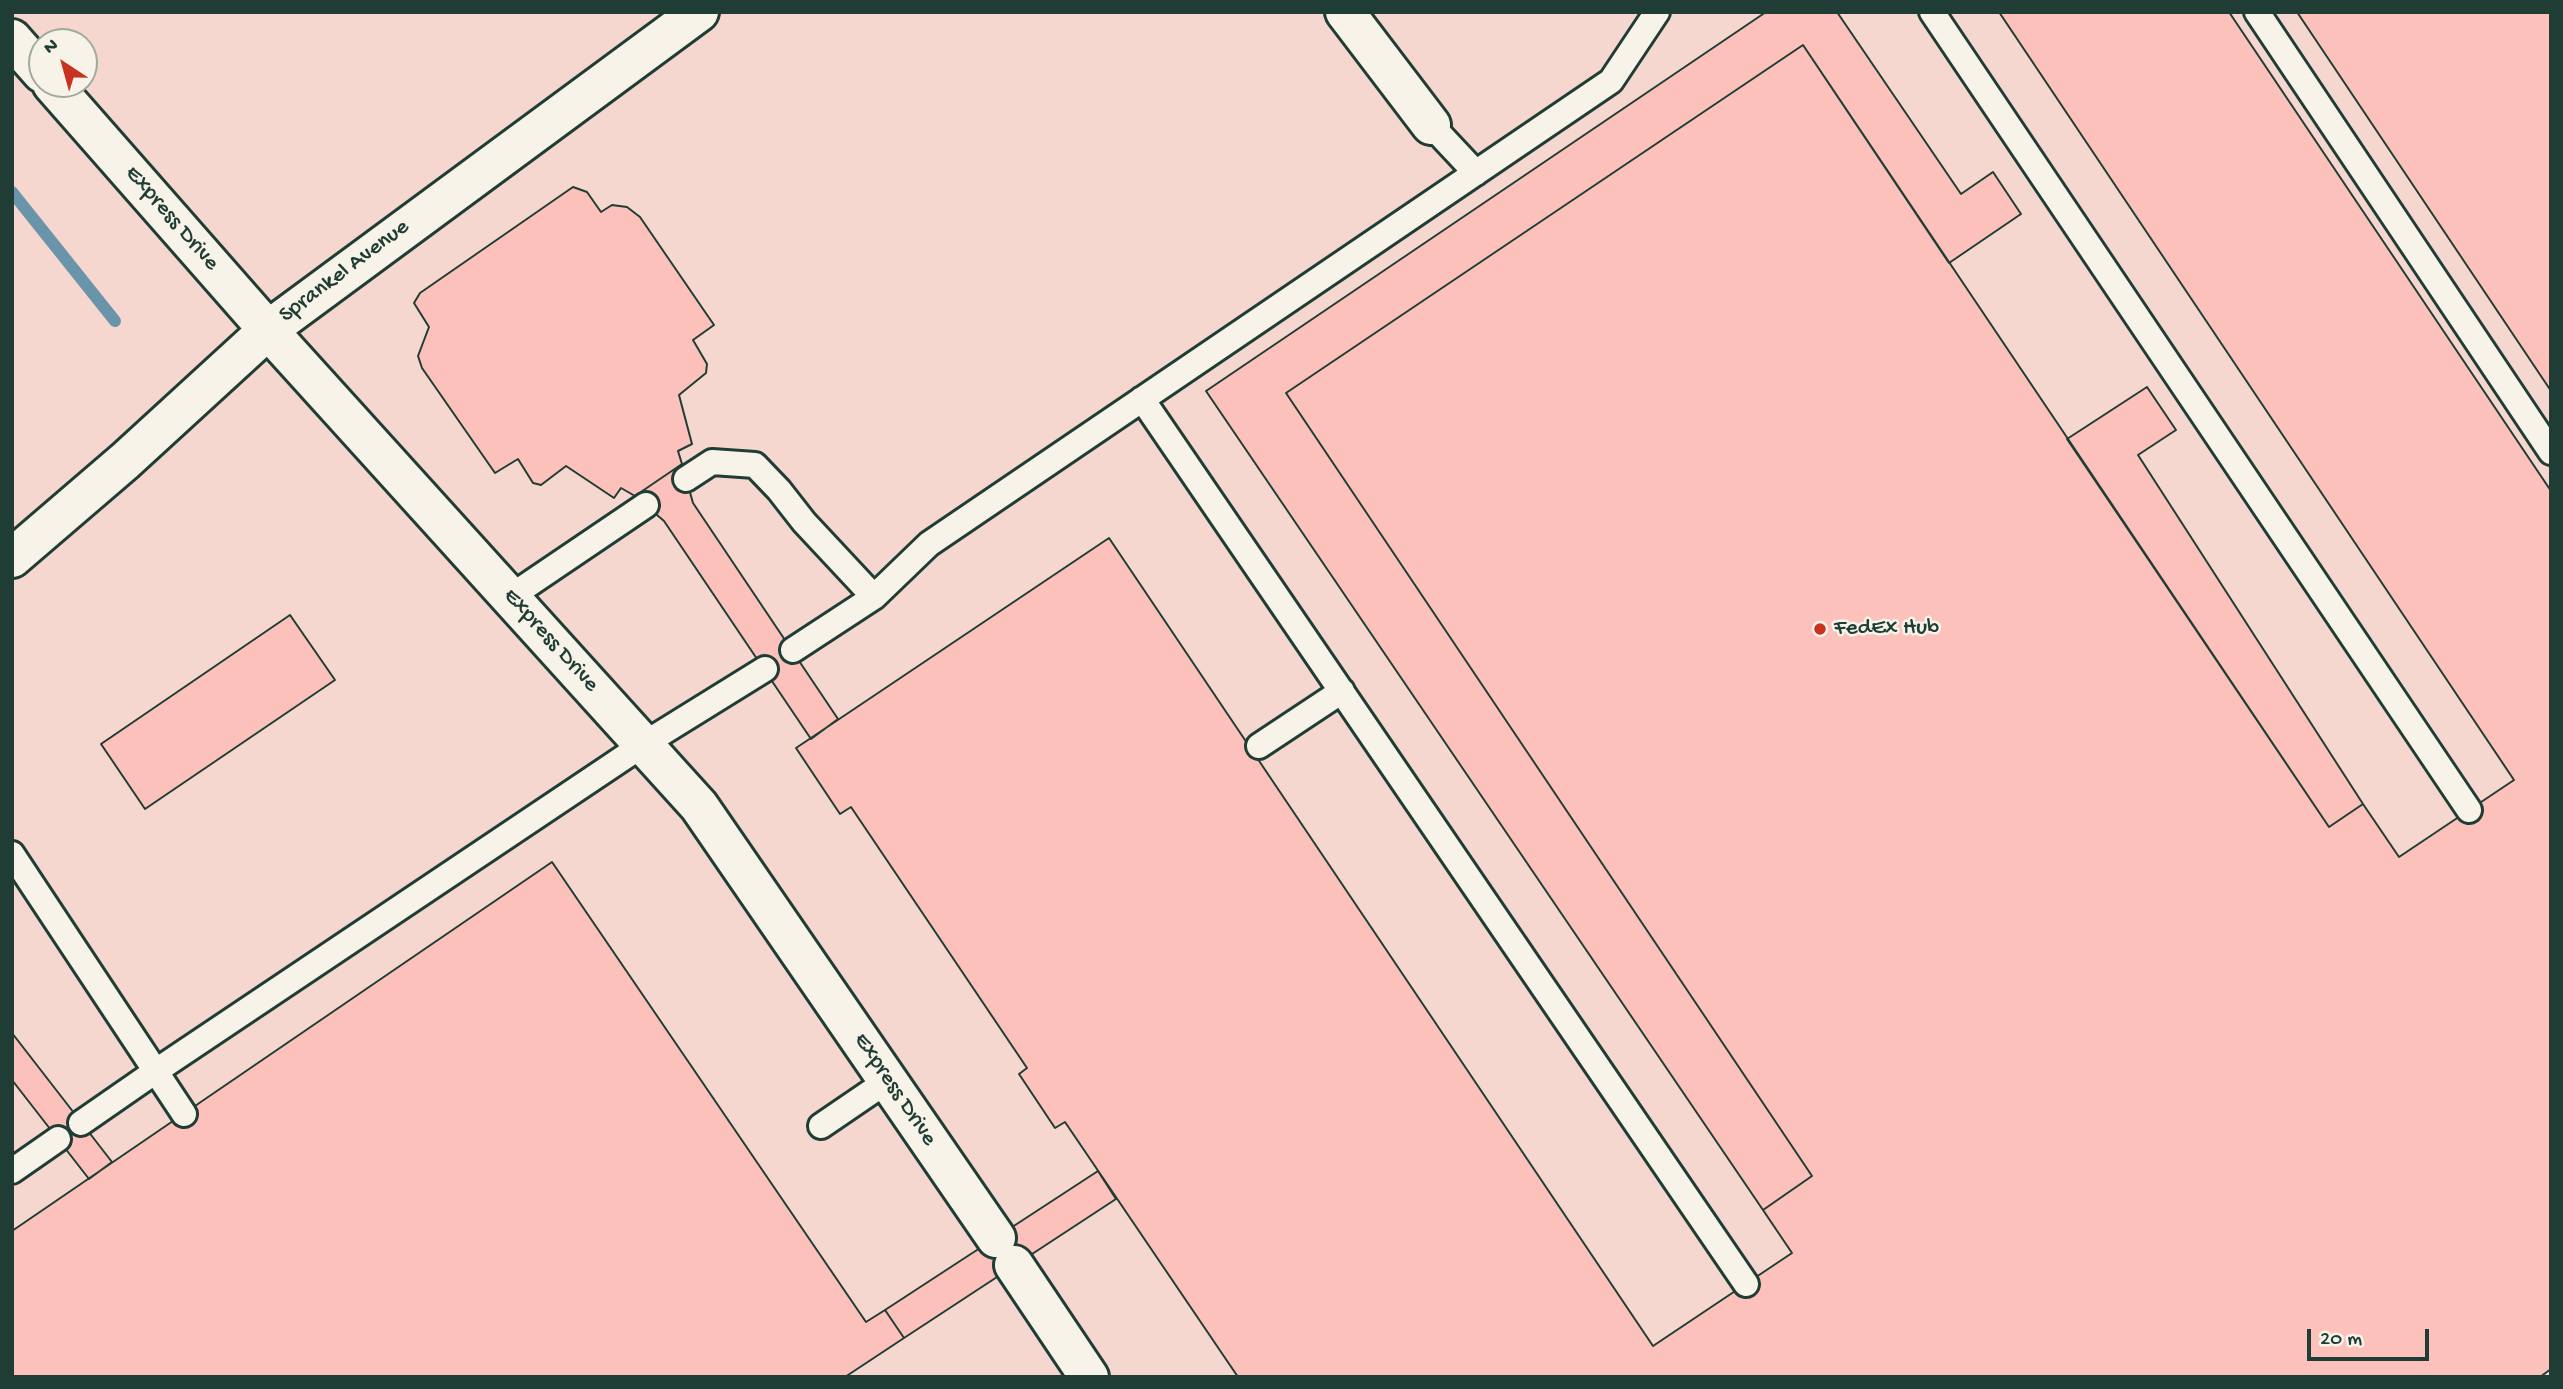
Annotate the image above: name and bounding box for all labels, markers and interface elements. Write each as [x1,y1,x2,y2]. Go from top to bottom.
north arrow [28,28,98,98]
text: N [40,34,63,60]
street label: Express Drive [118,161,224,277]
street label: Sprankel Avenue [275,214,415,330]
street label: Express Drive [496,583,604,699]
place label: FedEx Hub [1834,615,1939,643]
marker: FedEx Hub [1812,621,1828,637]
street label: Express Drive [846,1028,942,1152]
scale bar [2311,1316,2434,1360]
text: 20 m [2320,1328,2362,1353]

